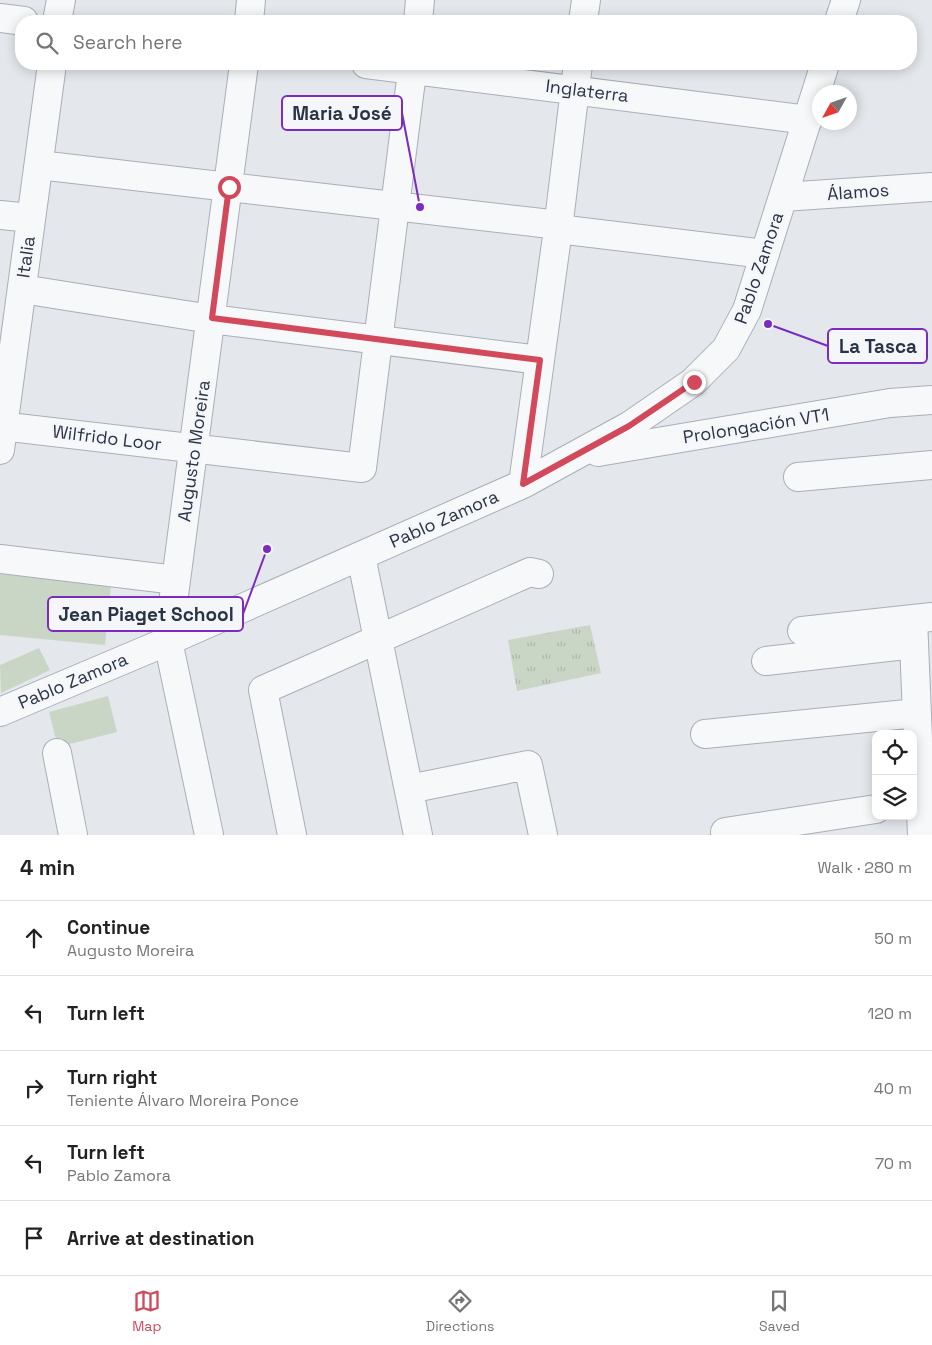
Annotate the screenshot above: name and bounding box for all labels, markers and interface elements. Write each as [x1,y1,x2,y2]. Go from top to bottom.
search box [15,15,917,70]
icon: search [33,29,61,57]
text: Search here [73,30,183,55]
street label: Inglaterra [544,74,630,107]
north arrow [812,85,857,130]
callout: Maria José [282,96,402,130]
text: Maria José [292,101,392,126]
route start [218,176,241,199]
street label: Álamos [826,178,890,205]
street label: Pablo Zamora [729,209,788,327]
street label: Italia [11,234,40,279]
callout: La Tasca [828,329,927,363]
text: La Tasca [839,334,917,359]
route end [683,371,706,394]
street label: Augusto Moreira [172,379,215,523]
street label: Prolongación VT1 [681,403,831,448]
street label: Wilfrido Loor [51,419,163,456]
street label: Pablo Zamora [386,484,502,553]
callout: Jean Piaget School [48,597,243,631]
text: Jean Piaget School [58,602,234,627]
street label: Pablo Zamora [15,647,131,714]
map controls [872,730,917,820]
button: locate [872,730,917,775]
button: layers [872,775,917,820]
text: 4 min [20,854,75,881]
text: Walk · 280 m [817,857,912,878]
text: Continue [67,915,150,940]
icon: ahead [20,924,48,952]
text: 50 m [874,928,912,949]
text: Augusto Moreira [67,940,194,961]
icon: left [20,999,48,1027]
text: Turn left [67,1001,145,1026]
text: 120 m [868,1003,912,1024]
text: Turn right [67,1065,157,1090]
icon: right [20,1074,48,1102]
text: 40 m [874,1078,912,1099]
text: Teniente Álvaro Moreira Ponce [67,1090,299,1111]
text: Turn left [67,1140,145,1165]
icon: left [20,1149,48,1177]
text: 70 m [875,1153,912,1174]
text: Pablo Zamora [67,1165,171,1186]
icon: arrive [20,1224,48,1252]
text: Arrive at destination [67,1226,255,1251]
tab: Map [132,1287,161,1335]
tab: Directions [426,1287,494,1335]
tab: Saved [759,1287,800,1335]

